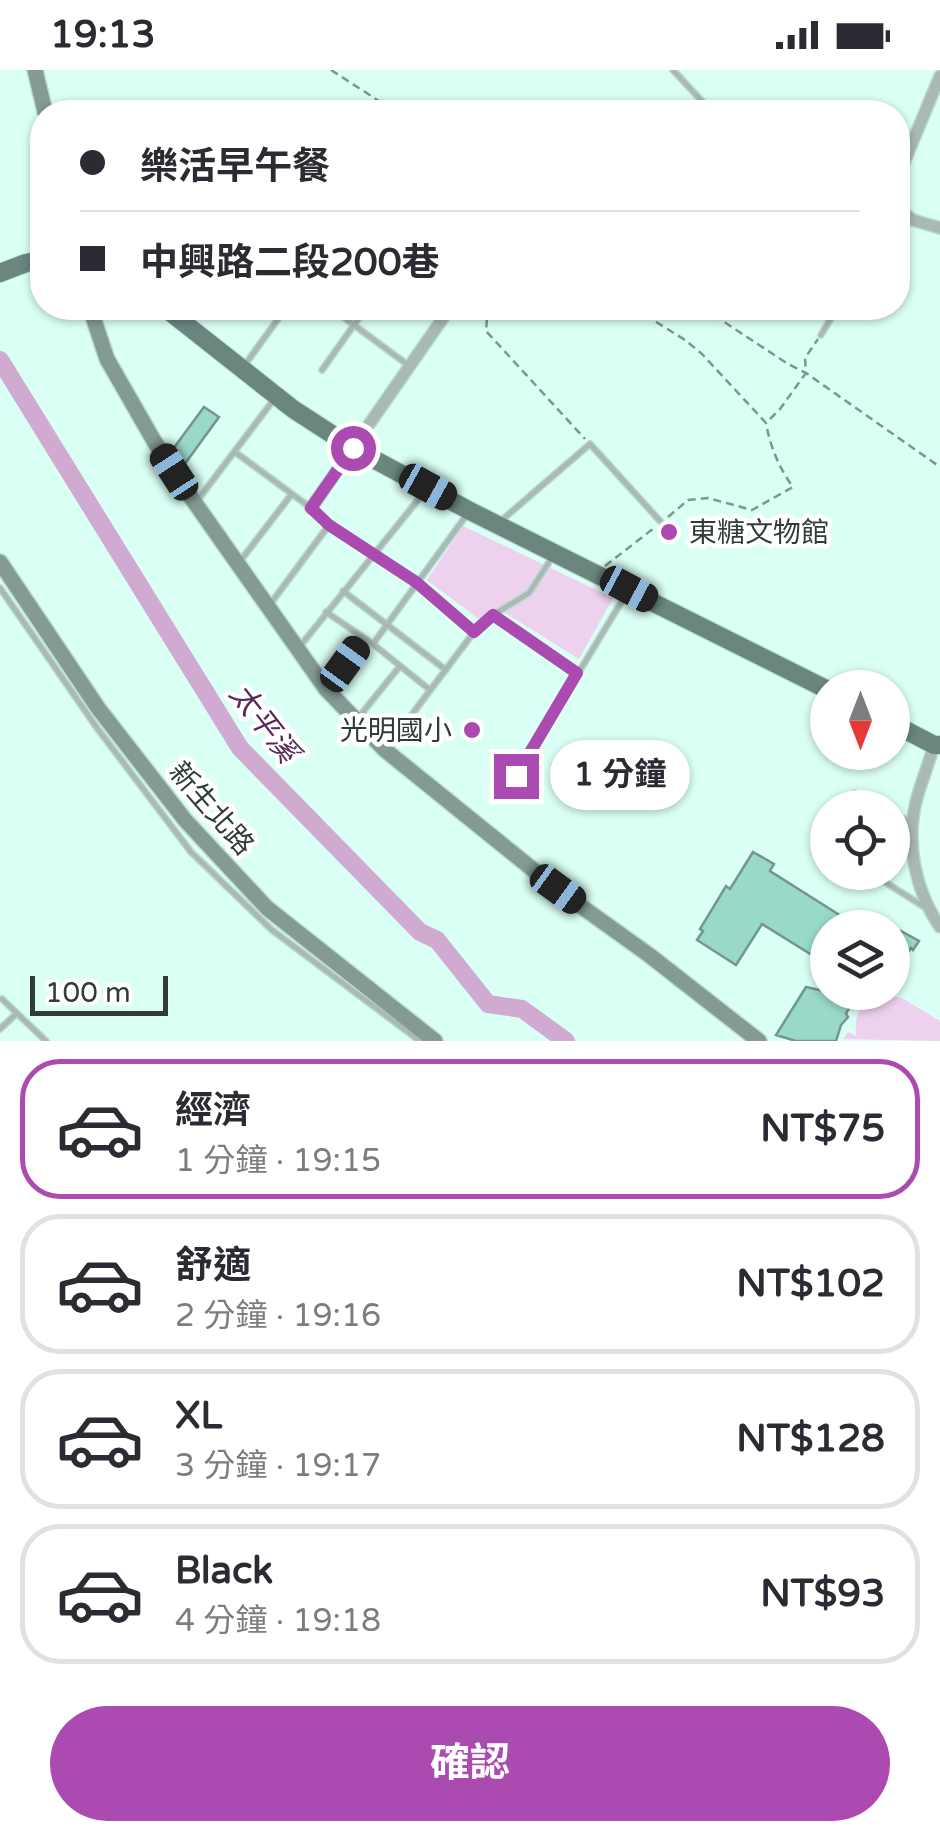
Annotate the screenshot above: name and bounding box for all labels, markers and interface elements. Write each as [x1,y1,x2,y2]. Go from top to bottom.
text: 19:13 [50,12,155,58]
text: 樂活早午餐 [140,144,330,190]
text: 中興路二段200巷 [140,240,440,286]
route start [331,426,376,471]
car [145,439,203,505]
car [394,459,462,515]
place label: 東糖文物館 [689,516,829,550]
marker: 東糖文物館 [658,521,680,543]
car [595,562,663,616]
car [315,631,375,697]
north arrow [810,670,910,770]
map controls [810,670,910,1010]
water label: 太平溪 [221,676,308,773]
place label: 光明國小 [340,714,452,748]
marker: 光明國小 [461,719,483,741]
callout: 1 分鐘 [551,741,691,811]
route end [494,754,539,799]
street label: 新生北路 [162,755,261,862]
text: 1 分鐘 [574,756,666,794]
button: locate [810,790,910,890]
car [525,859,591,919]
button: layers [810,910,910,1010]
scale bar [30,971,168,1016]
text: 100 m [45,976,131,1010]
icon: car [55,1084,145,1174]
text: 經濟 [175,1088,251,1134]
text: NT$75 [760,1106,885,1152]
text: 1 分鐘 · 19:15 [175,1142,381,1180]
icon: car [55,1239,145,1329]
text: 舒適 [175,1243,251,1289]
text: NT$102 [736,1261,885,1307]
text: 2 分鐘 · 19:16 [175,1297,381,1335]
text: XL [175,1393,222,1439]
icon: car [55,1394,145,1484]
text: NT$128 [736,1416,885,1462]
text: 3 分鐘 · 19:17 [175,1447,381,1485]
text: Black [175,1548,273,1594]
icon: car [55,1549,145,1639]
text: NT$93 [760,1571,885,1617]
text: 4 分鐘 · 19:18 [175,1602,381,1640]
button: 確認 [50,1706,890,1821]

